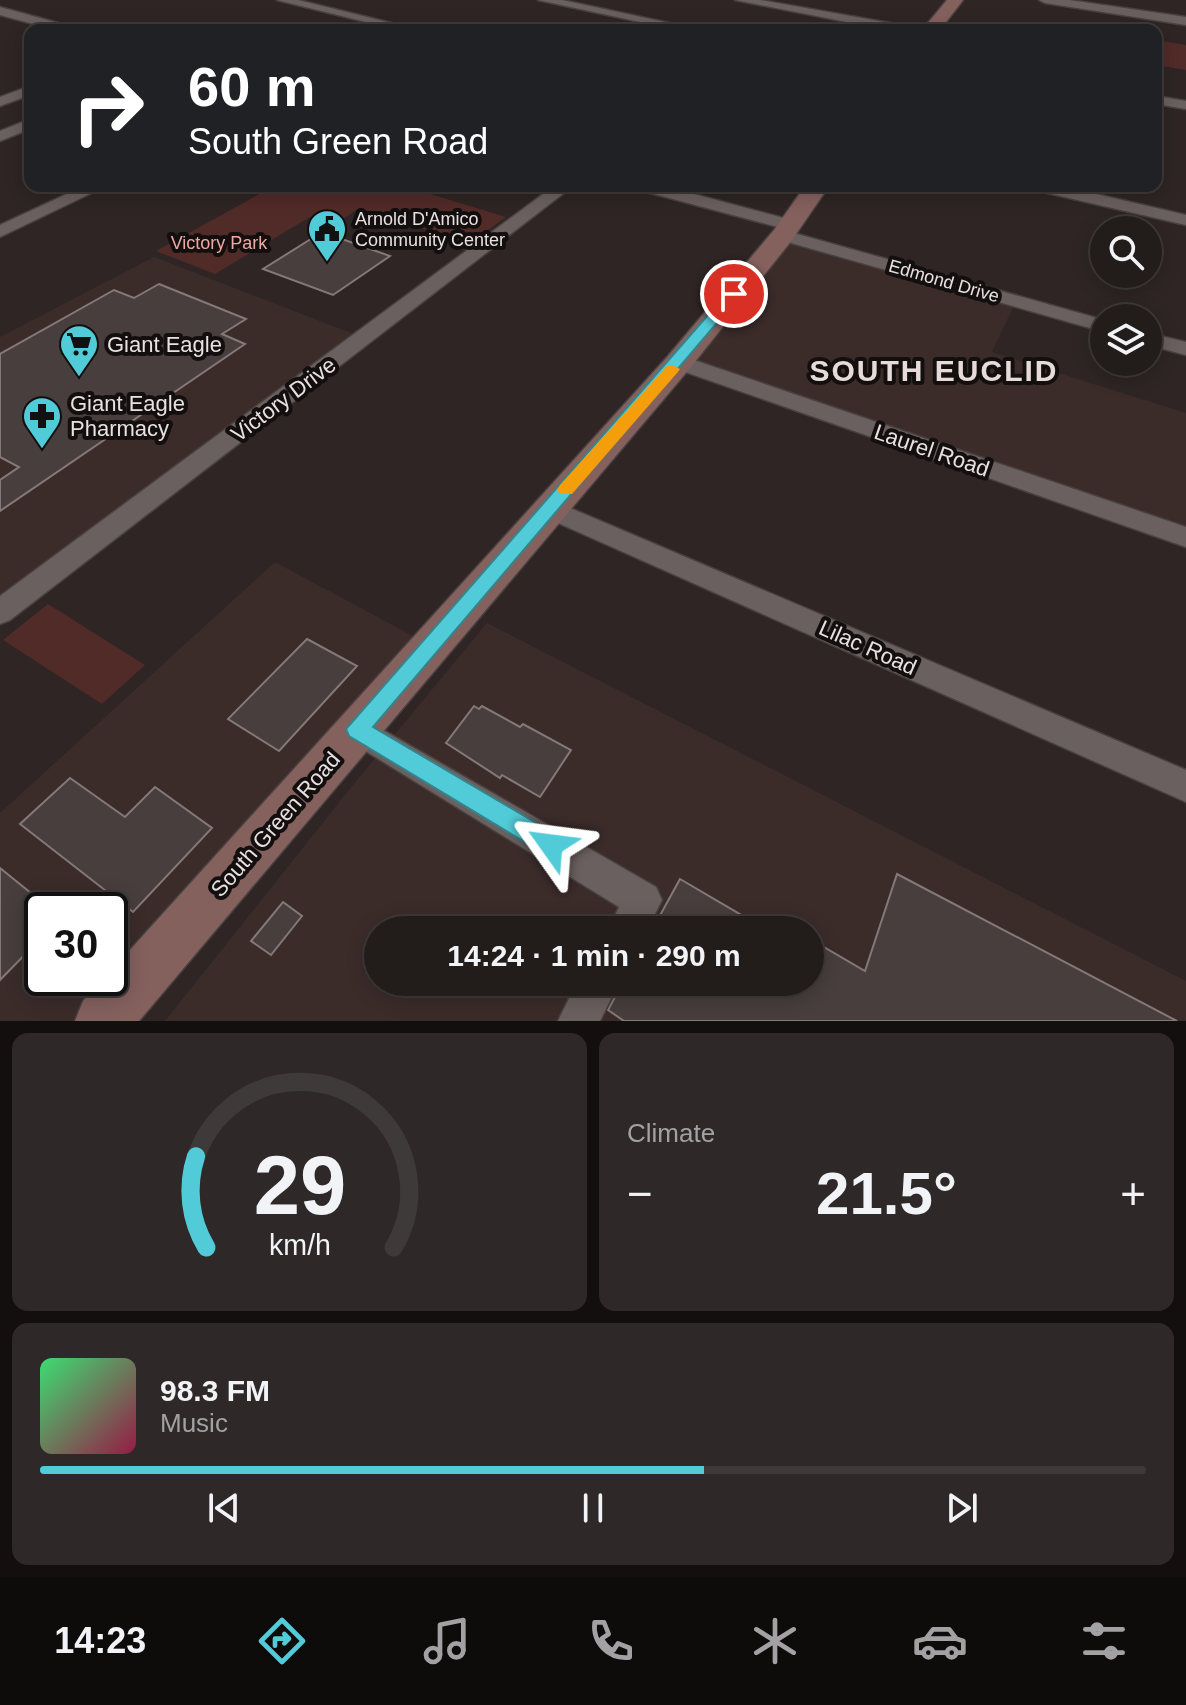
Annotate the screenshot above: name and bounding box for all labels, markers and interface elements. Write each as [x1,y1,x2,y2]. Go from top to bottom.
text: 60 m [188,55,316,118]
icon: right [56,56,160,160]
text: South Green Road [188,121,488,162]
public building icon: Arnold D'Amico Community Center [306,208,348,263]
place label: Arnold D'Amico Community Center [355,209,505,250]
map controls [1090,216,1162,376]
button: search [1090,216,1162,288]
park label: Victory Park [171,233,268,253]
street label: Edmond Drive [886,256,1002,306]
pin [700,260,768,328]
icon: arrive [712,272,756,316]
button: layers [1090,304,1162,376]
supermarket icon: Giant Eagle [58,323,100,378]
place label: Giant Eagle [107,332,222,357]
street label: Victory Drive [226,352,340,447]
district label: SOUTH EUCLID [810,354,1059,387]
place label: Giant Eagle Pharmacy [70,391,185,441]
pharmacy icon: Giant Eagle Pharmacy [21,395,63,450]
street label: Laurel Road [871,419,993,482]
street label: Lilac Road [815,615,920,680]
street label: South Green Road [206,747,345,902]
position arrow [509,803,593,887]
speed limit sign: 30 [24,892,128,996]
text: 14:24 · 1 min · 290 m [447,939,741,972]
text: Climate [627,1118,715,1148]
text: 29 [253,1139,346,1232]
text: 21.5° [816,1160,957,1227]
text: − [627,1169,653,1218]
text: + [1120,1169,1146,1218]
text: km/h [269,1229,330,1261]
text: 98.3 FM [160,1374,270,1407]
text: Music [160,1408,228,1438]
icon: previous [202,1486,246,1530]
icon: pause [571,1486,615,1530]
icon: next [940,1486,984,1530]
icon: directions [254,1613,310,1669]
icon: music [419,1613,475,1669]
icon: phone [583,1613,639,1669]
icon: climate [747,1613,803,1669]
icon: car [912,1613,968,1669]
icon: filters [1076,1613,1132,1669]
text: 14:23 [54,1620,146,1661]

